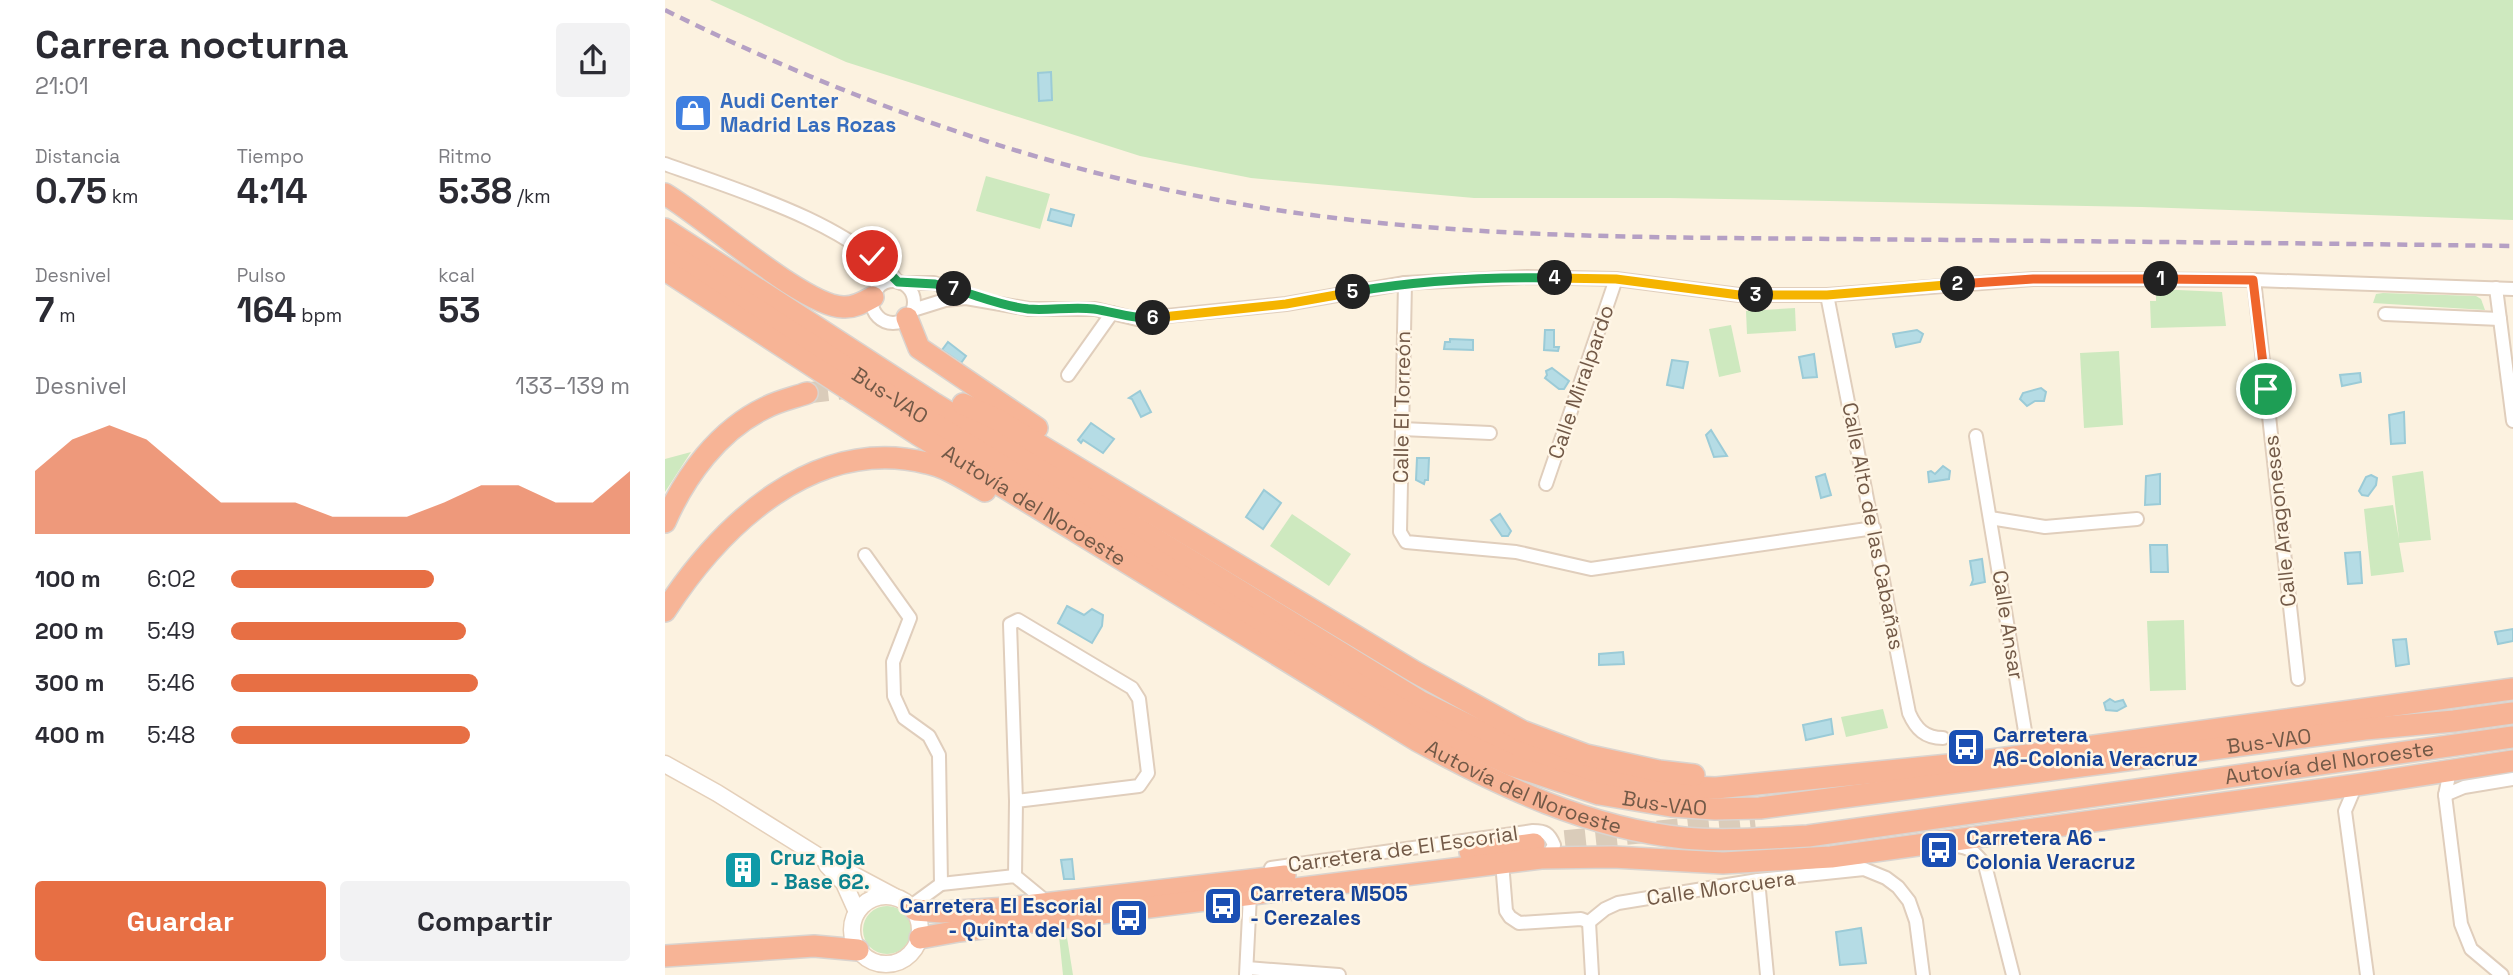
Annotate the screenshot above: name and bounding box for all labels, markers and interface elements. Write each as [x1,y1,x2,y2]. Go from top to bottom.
text: Carrera nocturna [35,21,348,69]
button: share [556,23,630,97]
text: 21:01 [35,71,89,101]
place label: Audi Center Madrid Las Rozas [720,87,896,138]
shop icon: Audi Center Madrid Las Rozas [672,92,714,134]
text: Distancia [35,144,120,169]
text: Tiempo [237,144,304,169]
text: Ritmo [438,144,492,169]
text: 0.75 [35,169,107,213]
text: 4:14 [237,169,307,213]
text: 5:38 [438,169,512,213]
text: km [107,184,138,209]
text: /km [512,184,551,209]
pin [842,226,902,286]
icon: check [853,237,891,275]
pin: 4 [1537,260,1573,296]
pin: 1 [2143,262,2179,296]
text: Desnivel [35,263,111,288]
text: Pulso [237,263,286,288]
text: kcal [438,263,475,288]
text: 4 [1548,265,1561,290]
pin: 2 [1941,266,1975,302]
text: 1 [2156,266,2165,291]
text: 2 [1952,271,1963,296]
pin: 7 [937,272,971,306]
pin: 5 [1335,274,1371,310]
text: 7 [948,276,959,301]
pin: 3 [1739,278,1773,312]
text: 5 [1347,279,1358,304]
text: 3 [1750,282,1761,307]
text: 7 [35,288,54,332]
text: 164 [237,288,296,332]
text: 53 [438,288,481,332]
pin: 6 [1135,300,1170,336]
street label: Calle Miralpardo [1541,301,1620,463]
text: m [54,303,76,328]
text: bpm [296,303,342,328]
text: 6 [1147,305,1158,330]
street label: Calle El Torreón [1387,331,1416,483]
pin [2236,359,2296,419]
street label: Bus-VAO [847,361,933,430]
icon: arrive [2247,370,2285,408]
text: Desnivel [35,371,127,401]
text: 133–139 m [515,371,630,401]
street label: Calle Alto de las Cabañas [1836,400,1911,652]
street label: Calle Aragoneses [2257,434,2302,608]
street label: Autovía del Noroeste [937,439,1131,572]
text: 100 m [35,564,101,594]
text: 6:02 [147,564,196,594]
street label: Calle Ansar [1987,568,2030,682]
text: 200 m [35,616,104,646]
text: 5:49 [147,616,195,646]
text: 300 m [35,668,104,698]
text: 5:46 [147,668,195,698]
text: 400 m [35,720,105,750]
text: 5:48 [147,720,195,750]
place label: Carretera A6-Colonia Veracruz [1993,721,2198,772]
street label: Bus-VAO [2225,722,2313,760]
bus stop icon: Carretera A6-Colonia Veracruz [1945,726,1987,768]
street label: Autovía del Noroeste [1421,734,1625,840]
street label: Autovía del Noroeste [2223,734,2436,790]
street label: Bus-VAO [1620,784,1708,821]
street label: Carretera de El Escorial [1286,819,1520,878]
place label: Carretera A6 - Colonia Veracruz [1966,824,2135,875]
bus stop icon: Carretera A6 - Colonia Veracruz [1918,829,1960,871]
place label: Cruz Roja - Base 62. [770,844,870,895]
building icon: Cruz Roja - Base 62. [722,849,764,891]
street label: Calle Morcuera [1645,864,1797,911]
place label: Carretera M505 - Cerezales [1250,880,1408,931]
button: Guardar [35,881,326,961]
button: Compartir [340,881,630,961]
bus stop icon: Carretera M505 - Cerezales [1202,885,1244,927]
place label: Carretera El Escorial - Quinta del Sol [899,892,1102,943]
bus stop icon: Carretera El Escorial - Quinta del Sol [1108,897,1150,939]

